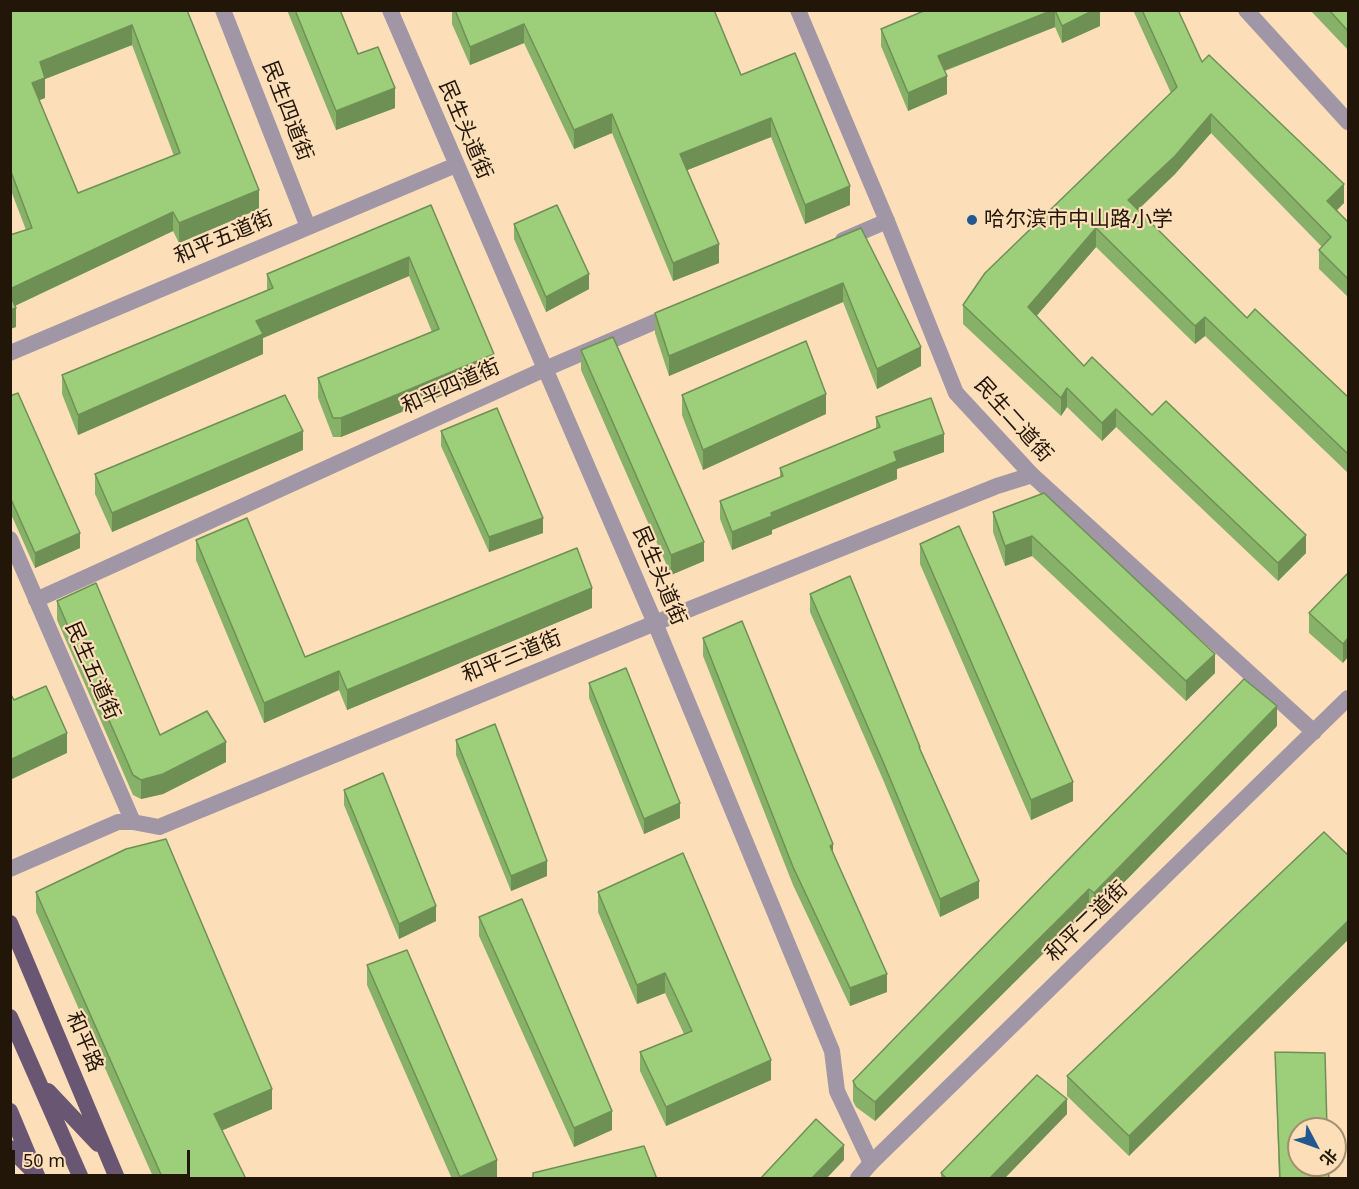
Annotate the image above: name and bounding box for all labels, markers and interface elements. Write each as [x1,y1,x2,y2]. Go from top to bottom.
street label: 民生四道街 [256,57,318,165]
street label: 民生头道街 [433,77,497,183]
street label: 和平五道街 [171,206,277,270]
place label: 哈尔滨市中山路小学 [984,207,1173,233]
marker: 哈尔滨市中山路小学 [965,213,979,227]
street label: 和平四道街 [398,354,504,420]
street label: 民生二道街 [969,373,1057,467]
street label: 民生头道街 [627,523,691,629]
street label: 民生五道街 [59,618,125,724]
street label: 和平三道街 [459,626,565,688]
street label: 和平二道街 [1040,876,1134,968]
street label: 和平路 [60,1008,108,1076]
north arrow [1287,1117,1347,1177]
scale bar [15,1138,194,1176]
text: 北 [1316,1144,1343,1171]
text: 50 m [23,1148,65,1172]

